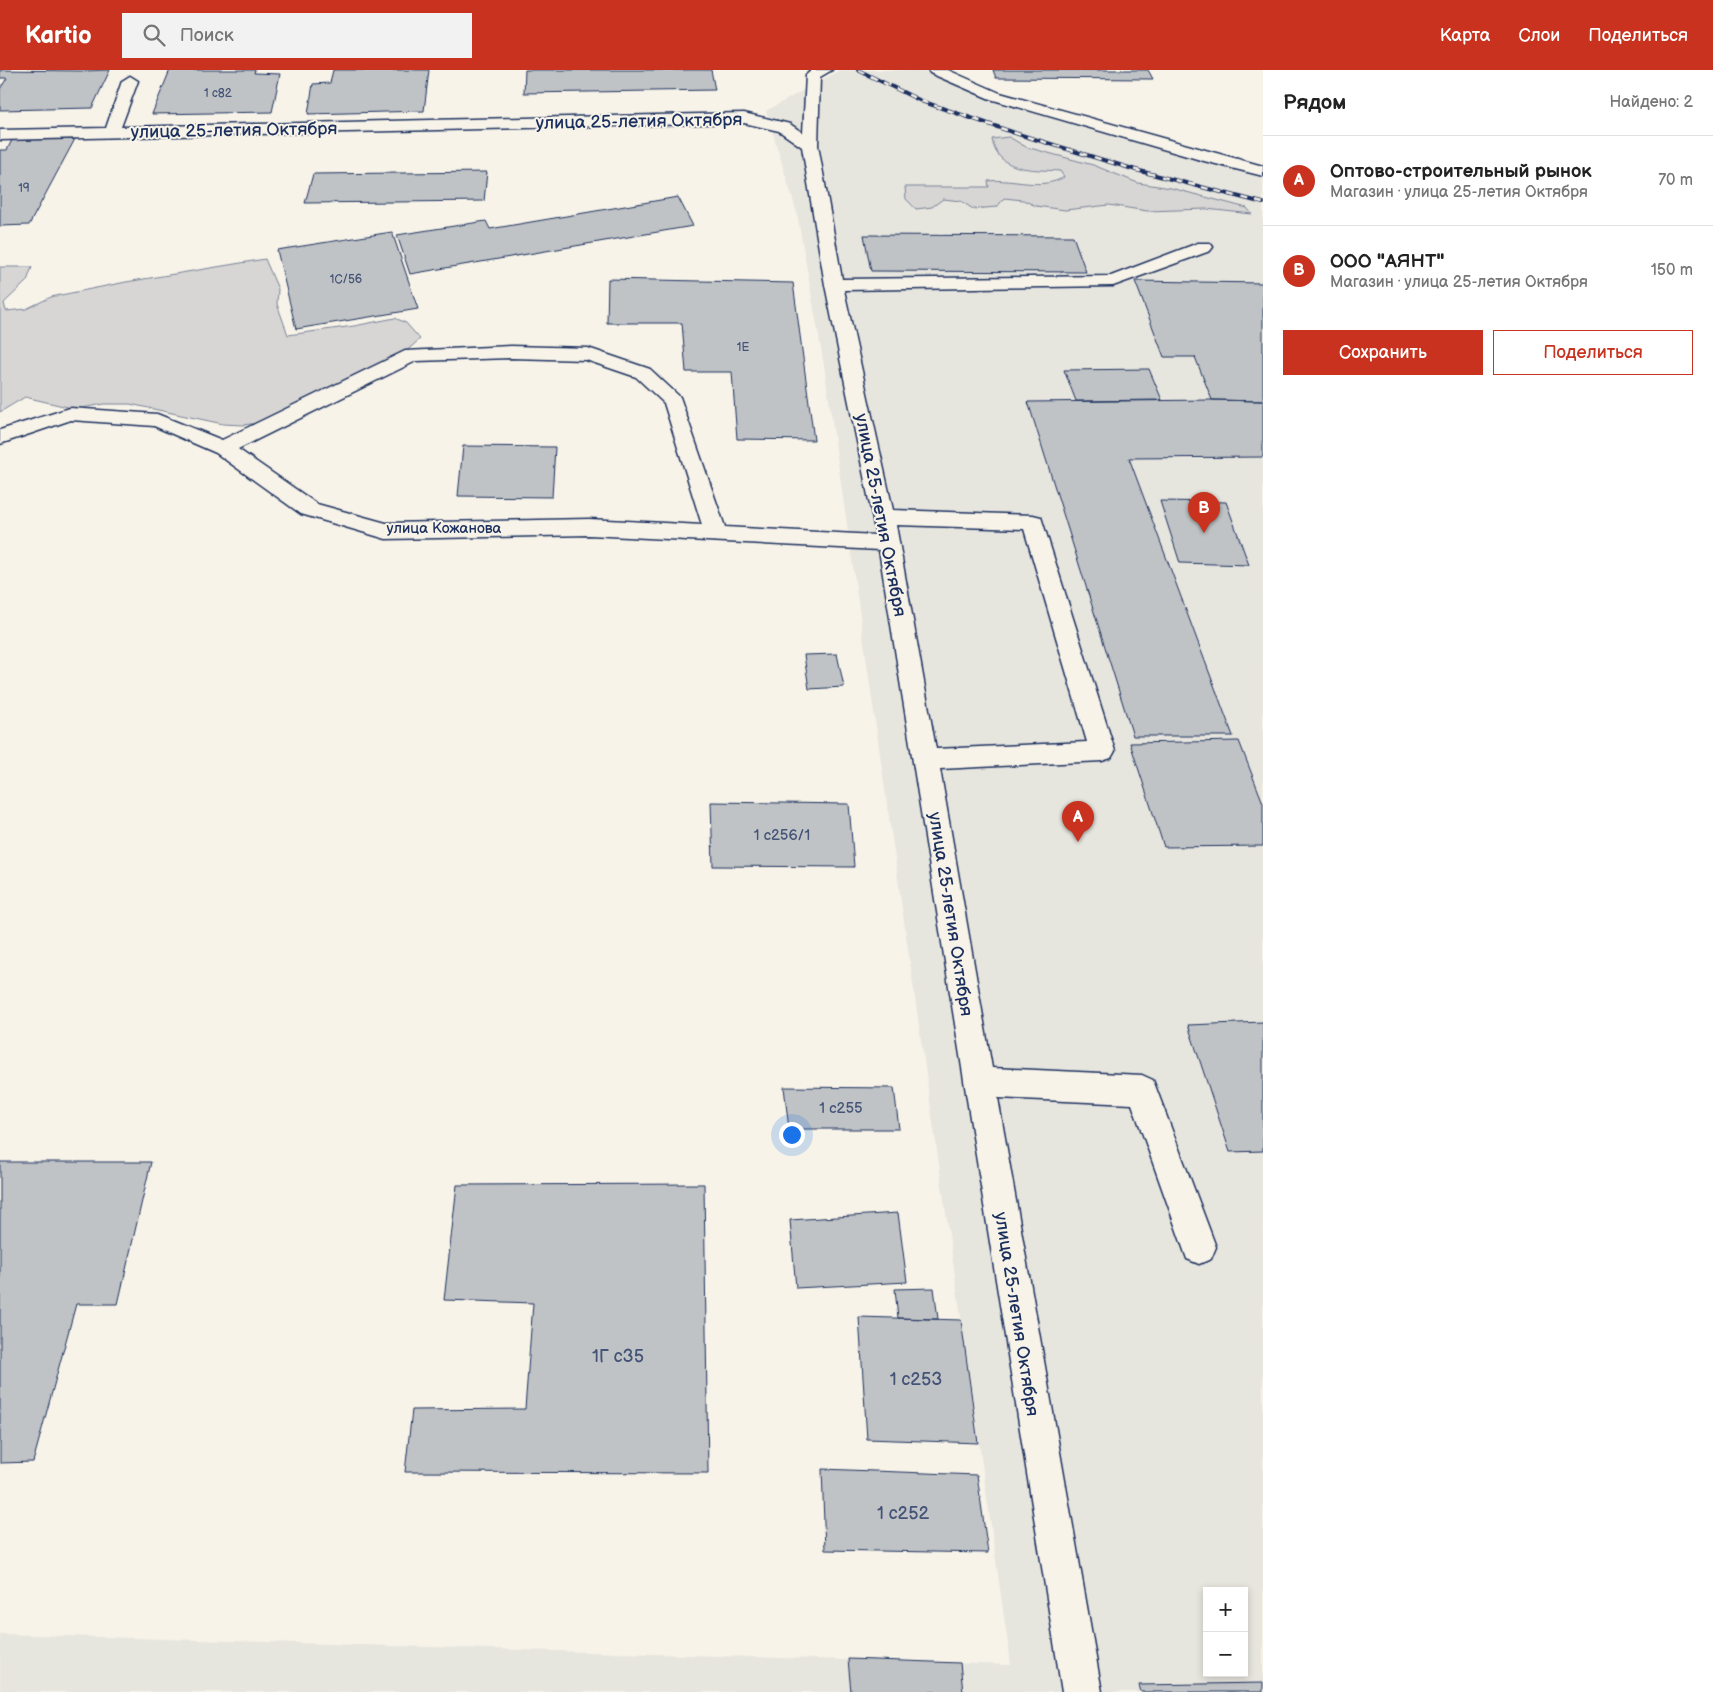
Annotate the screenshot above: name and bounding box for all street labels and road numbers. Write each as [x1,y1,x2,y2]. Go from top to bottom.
street label: улица 25-летия Октября [536,109,742,134]
street label: улица 25-летия Октября [131,118,337,143]
street label: улица 25-летия Октября [850,412,911,618]
street label: улица Кожанова [387,519,502,538]
street label: улица 25-летия Октября [924,810,977,1018]
street label: улица 25-летия Октября [990,1210,1043,1418]

